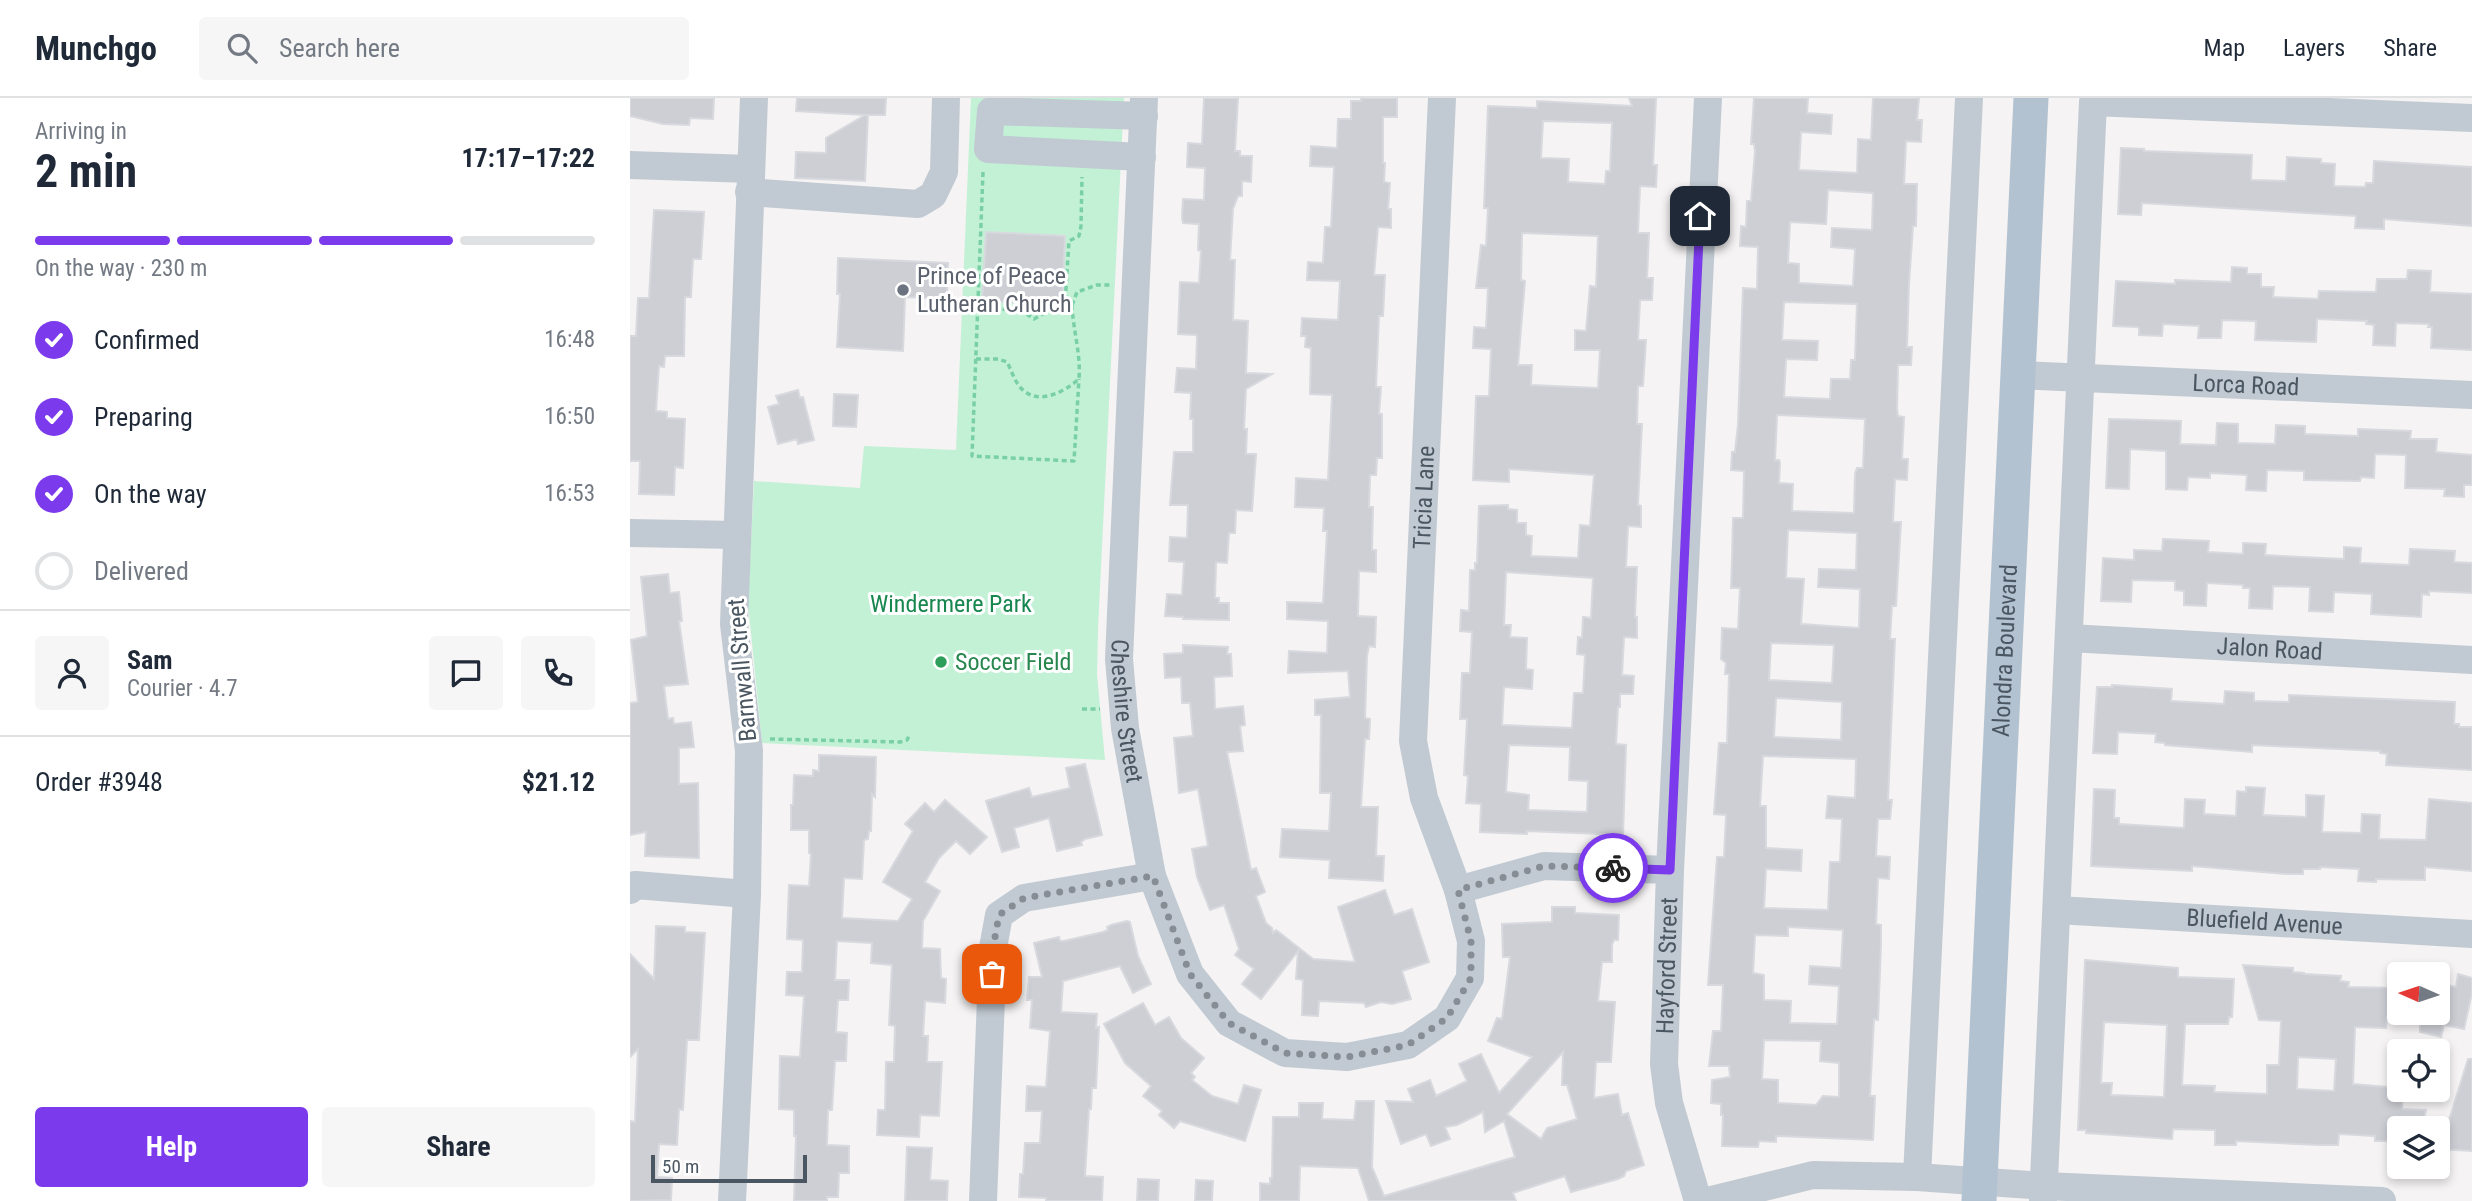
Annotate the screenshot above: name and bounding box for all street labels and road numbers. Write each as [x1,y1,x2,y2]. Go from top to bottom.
street label: Lorca Road [2192,369,2300,401]
street label: Tricia Lane [1408,445,1440,550]
street label: Alondra Boulevard [1987,564,2023,738]
street label: Barnwall Street [722,597,762,743]
street label: Jalon Road [2216,632,2323,666]
street label: Cheshire Street [1105,639,1149,785]
street label: Hayford Street [1651,897,1683,1034]
street label: Bluefield Avenue [2186,904,2344,941]

